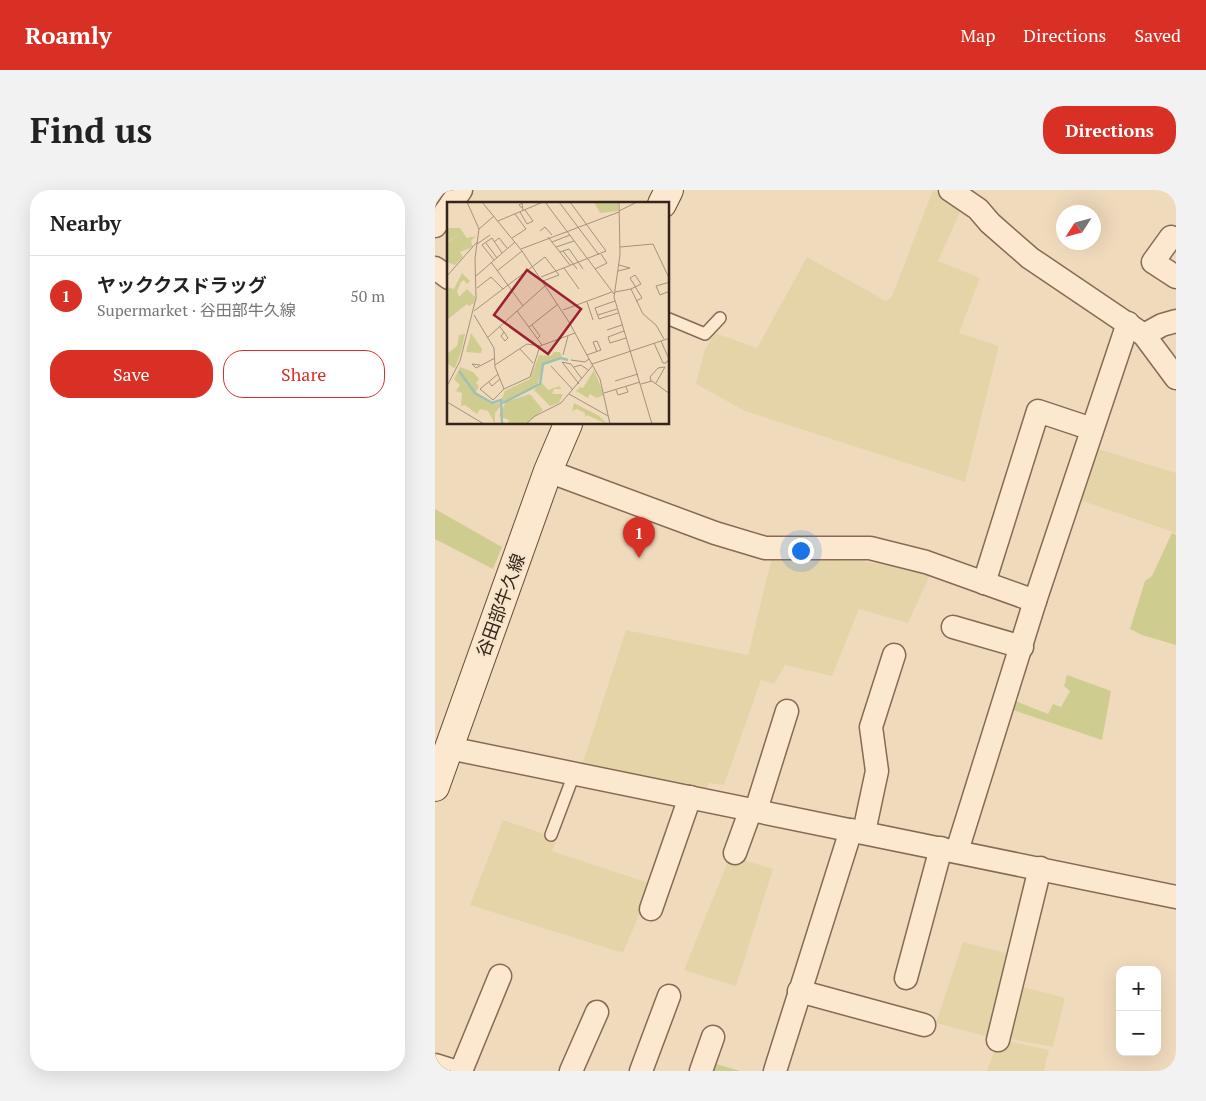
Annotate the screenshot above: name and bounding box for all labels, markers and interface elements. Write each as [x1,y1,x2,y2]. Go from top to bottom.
text: Roamly [25,19,112,51]
text: Map [960,23,995,47]
text: Directions [1023,23,1106,47]
text: Saved [1134,23,1181,47]
button: Directions [1043,106,1176,154]
text: Find us [30,107,152,153]
inset map [447,202,670,425]
north arrow [1056,205,1101,250]
text: Nearby [50,209,121,237]
text: ヤッククスドラッグ [97,272,267,297]
text: 1 [61,285,71,307]
text: 50 m [350,285,385,307]
text: Supermarket · 谷田部牛久線 [97,299,296,321]
button: Save [50,350,213,398]
button: Share [223,350,385,398]
pin: 1 [623,517,655,558]
your location [788,538,814,564]
street label: 谷田部牛久線 [470,550,530,660]
map controls [1116,966,1161,1056]
button: + [1116,966,1161,1011]
button: − [1116,1011,1161,1056]

